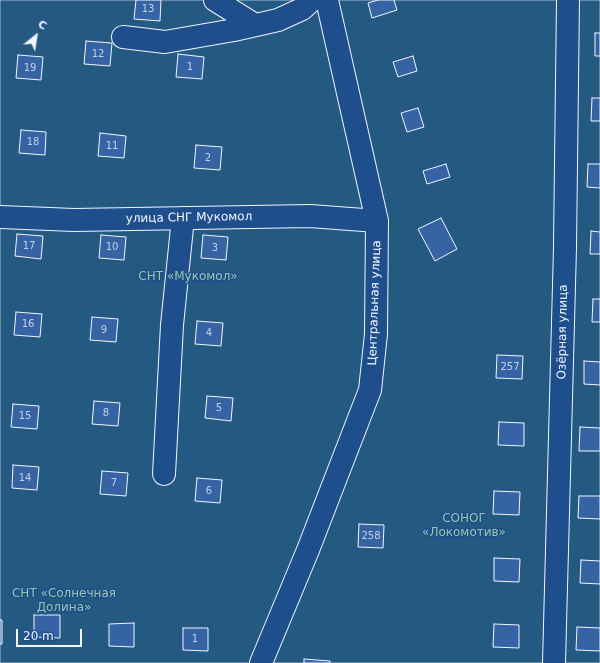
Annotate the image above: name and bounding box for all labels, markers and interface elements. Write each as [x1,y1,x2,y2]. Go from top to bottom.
house number: 13 [142,3,154,15]
north arrow [16,16,56,56]
text: С [35,18,49,33]
house number: 12 [92,48,104,60]
house number: 1 [187,61,193,73]
house number: 19 [24,62,36,74]
house number: 18 [27,136,39,148]
house number: 11 [106,140,118,152]
house number: 2 [205,152,211,164]
street label: улица СНГ Мукомол [126,210,252,226]
house number: 17 [23,240,35,252]
street label: Центральная улица [366,240,384,366]
house number: 10 [106,241,118,253]
house number: 3 [212,242,218,254]
park label: СНТ «Мукомол» [138,270,238,284]
street label: Озёрная улица [555,284,571,380]
house number: 16 [22,318,34,330]
house number: 9 [101,324,107,336]
house number: 4 [206,327,212,339]
house number: 257 [500,361,520,373]
house number: 5 [216,402,222,414]
house number: 8 [103,407,109,419]
house number: 15 [19,410,31,422]
house number: 14 [19,472,31,484]
house number: 7 [111,477,117,489]
house number: 6 [206,485,212,497]
park label: СОНОГ «Локомотив» [422,512,506,540]
house number: 258 [361,530,381,542]
park label: СНТ «Солнечная Долина» [12,587,116,615]
scale bar [18,621,84,647]
text: 20 m [23,629,54,643]
house number: 1 [192,633,198,645]

